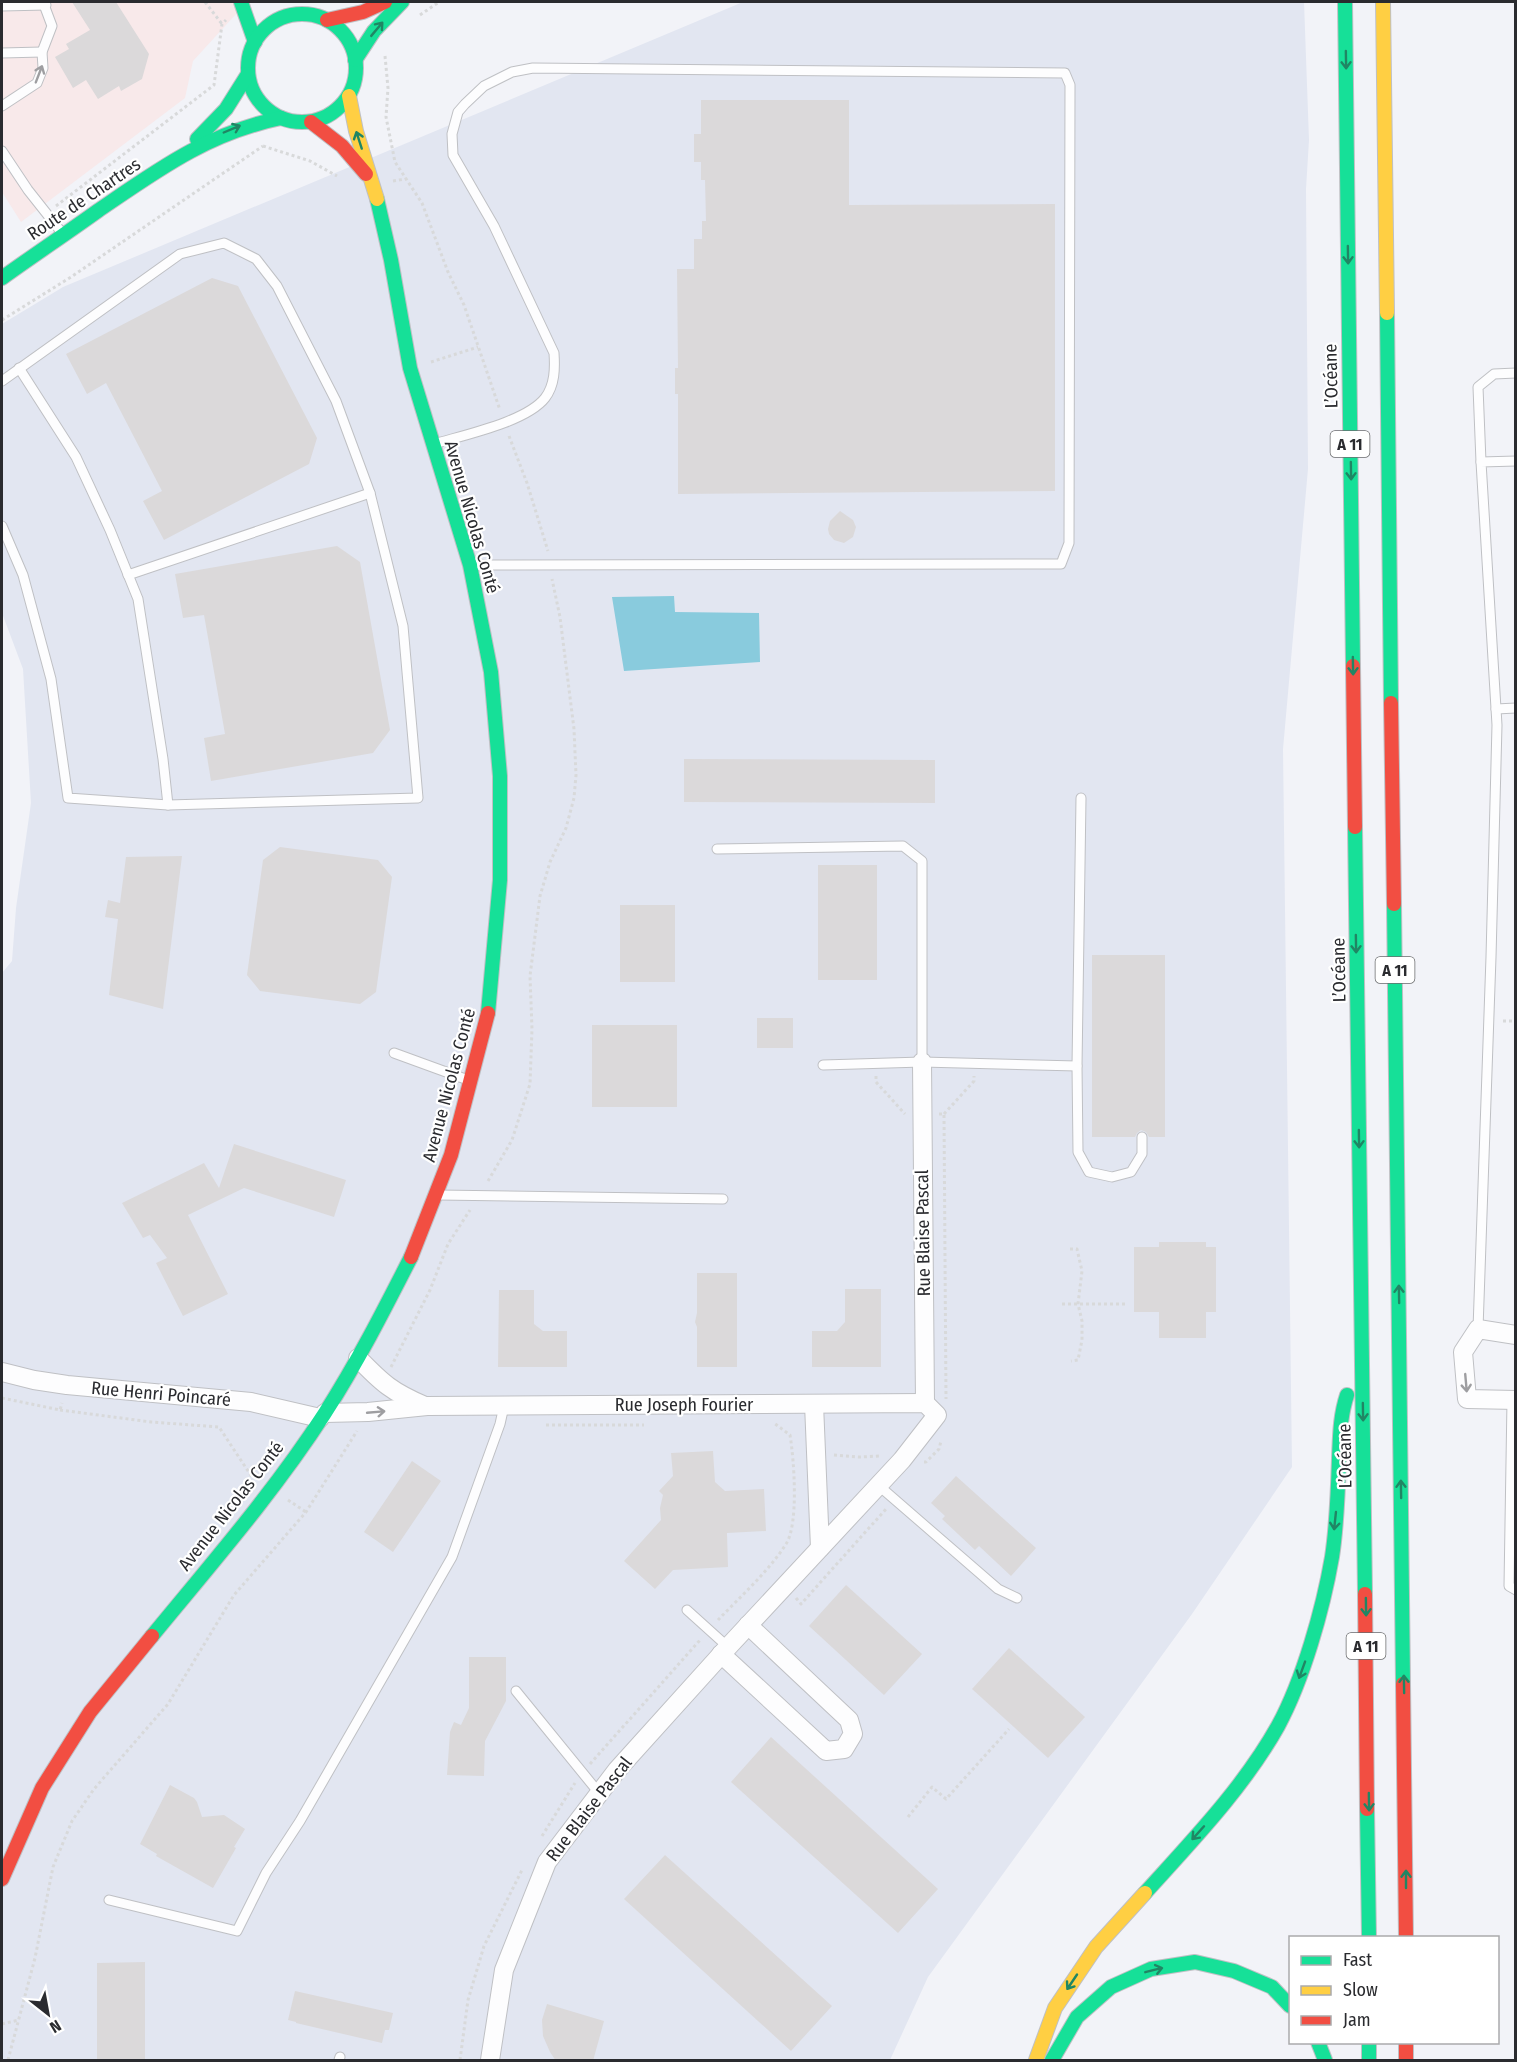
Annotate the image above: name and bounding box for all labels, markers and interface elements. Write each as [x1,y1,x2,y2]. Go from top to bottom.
one-way arrow [370,22,384,37]
one-way arrow [1340,49,1352,69]
one-way arrow [34,65,45,84]
one-way arrow [223,123,241,135]
one-way arrow [353,131,364,150]
street label: Route de Chartres [23,153,145,245]
one-way arrow [1342,244,1354,264]
street label: L’Océane [1319,343,1343,408]
road number: A 11 [1330,431,1370,457]
street label: Avenue Nicolas Conté [440,438,504,596]
one-way arrow [1345,460,1356,480]
one-way arrow [1347,655,1359,675]
one-way arrow [1350,934,1362,954]
street label: L’Océane [1327,937,1351,1002]
road number: A 11 [1376,957,1414,983]
street label: Avenue Nicolas Conté [418,1006,480,1164]
one-way arrow [1353,1129,1365,1149]
street label: Rue Blaise Pascal [911,1169,935,1297]
one-way arrow [1393,1285,1405,1305]
one-way arrow [1460,1372,1471,1392]
street label: Rue Henri Poincaré [90,1377,232,1411]
street label: Rue Joseph Fourier [615,1394,754,1416]
one-way arrow [1357,1402,1369,1422]
one-way arrow [365,1406,385,1417]
street label: L’Océane [1333,1423,1357,1488]
street label: Avenue Nicolas Conté [174,1437,288,1575]
one-way arrow [1395,1480,1407,1500]
one-way arrow [1329,1510,1340,1530]
one-way arrow [1360,1597,1372,1617]
road number: A 11 [1346,1633,1386,1659]
one-way arrow [1296,1660,1307,1679]
one-way arrow [1398,1675,1410,1695]
street label: Rue Blaise Pascal [541,1752,637,1866]
one-way arrow [1363,1792,1374,1812]
one-way arrow [1191,1826,1205,1841]
one-way arrow [1400,1870,1412,1890]
legend [1289,1936,1499,2044]
text: Fast [1343,1949,1372,1971]
one-way arrow [1144,1963,1163,1975]
one-way arrow [1066,1973,1078,1989]
text: Slow [1343,1979,1378,2001]
north arrow [18,1984,78,2044]
text: Jam [1343,2009,1371,2031]
text: N [46,2016,64,2037]

